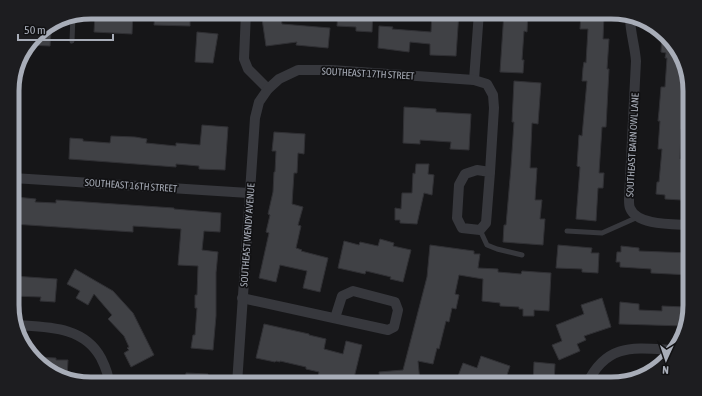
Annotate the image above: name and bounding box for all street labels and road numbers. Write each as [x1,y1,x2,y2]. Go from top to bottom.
street label: SOUTHEAST 17TH STREET [321,66,415,81]
street label: SOUTHEAST BARN OWL LANE [624,92,641,197]
street label: SOUTHEAST 16TH STREET [84,177,178,194]
street label: SOUTHEAST WENDY AVENUE [238,182,257,287]

